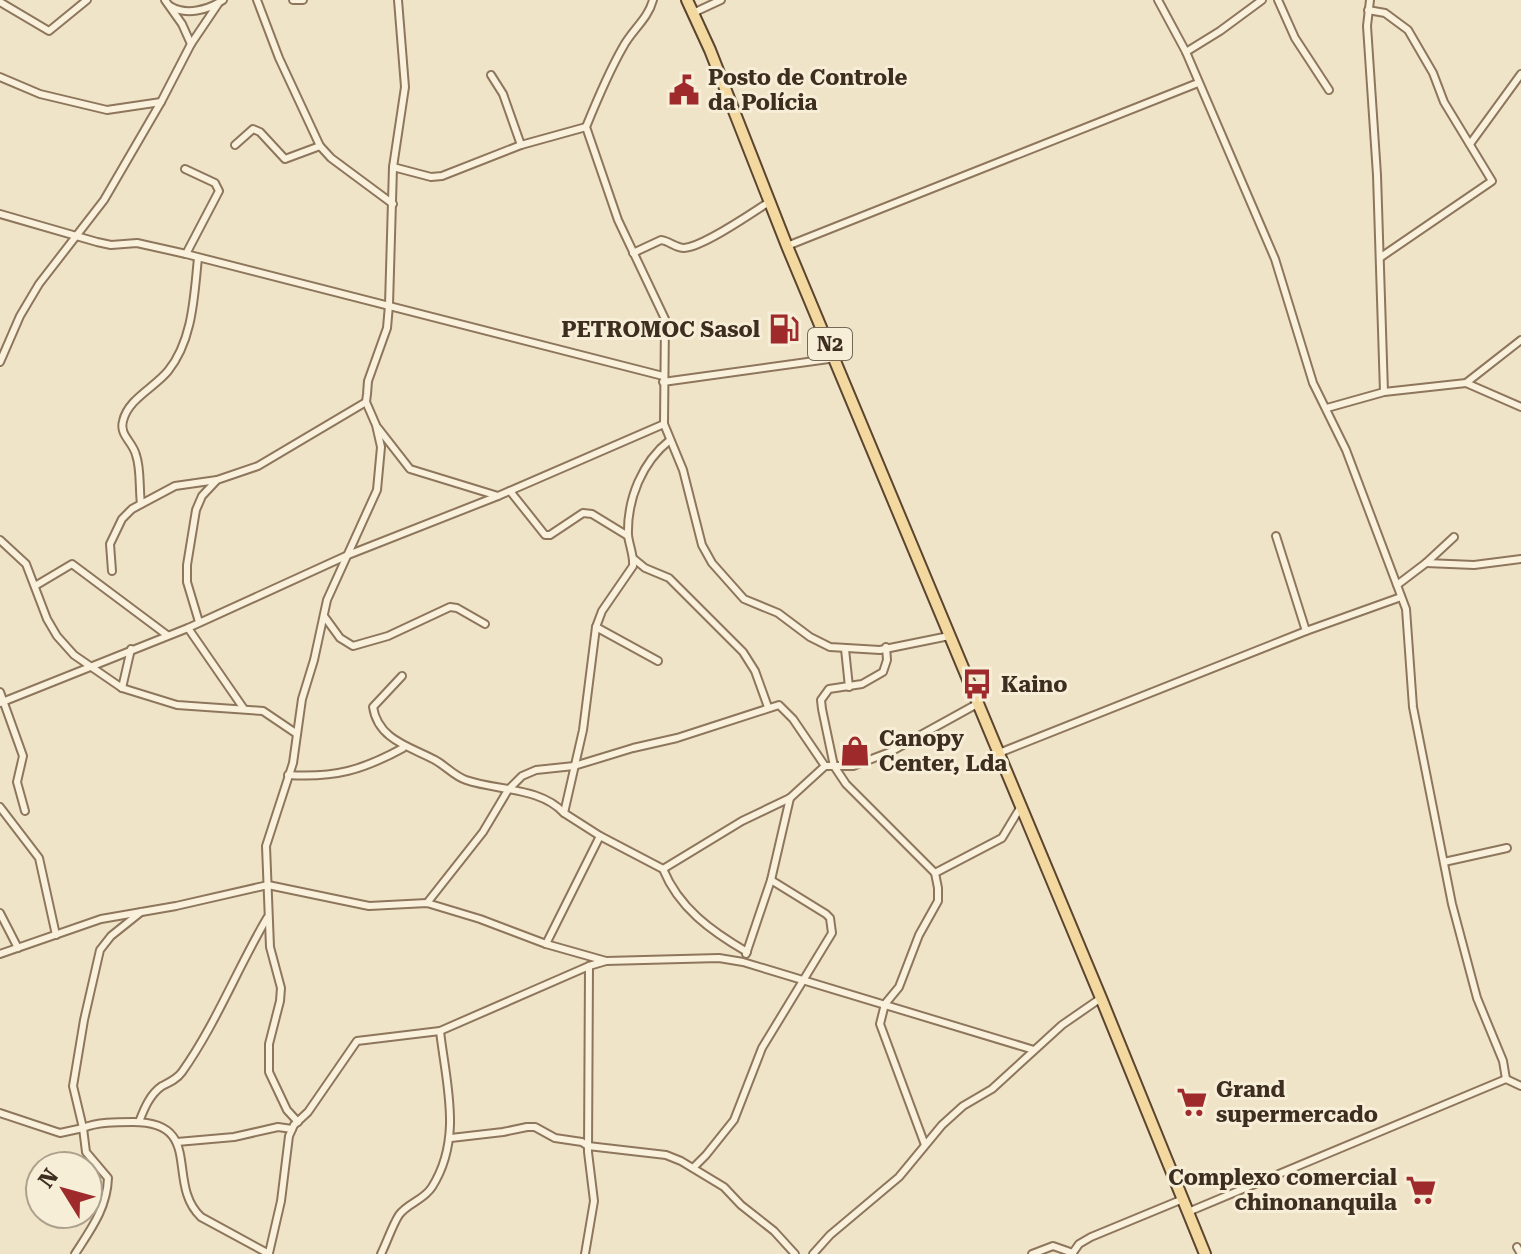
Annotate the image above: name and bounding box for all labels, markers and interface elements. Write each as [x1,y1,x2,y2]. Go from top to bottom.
place label: Posto de Controle da Polícia [708,65,908,115]
public building icon: Posto de Controle da Polícia [667,73,701,107]
fuel station icon: PETROMOC Sasol [767,312,801,346]
place label: PETROMOC Sasol [561,317,760,342]
road number: N2 [808,328,852,360]
bus stop icon: Kaino [960,667,994,701]
place label: Kaino [1001,672,1067,697]
place label: Canopy Center, Lda [879,726,1007,776]
shop icon: Canopy Center, Lda [838,734,872,768]
place label: Grand supermercado [1216,1077,1378,1127]
supermarket icon: Grand supermercado [1175,1085,1209,1119]
north arrow [24,1150,104,1230]
text: N [33,1164,64,1193]
place label: Complexo comercial chinonanquila [1168,1165,1397,1215]
supermarket icon: Complexo comercial chinonanquila [1404,1173,1438,1207]

